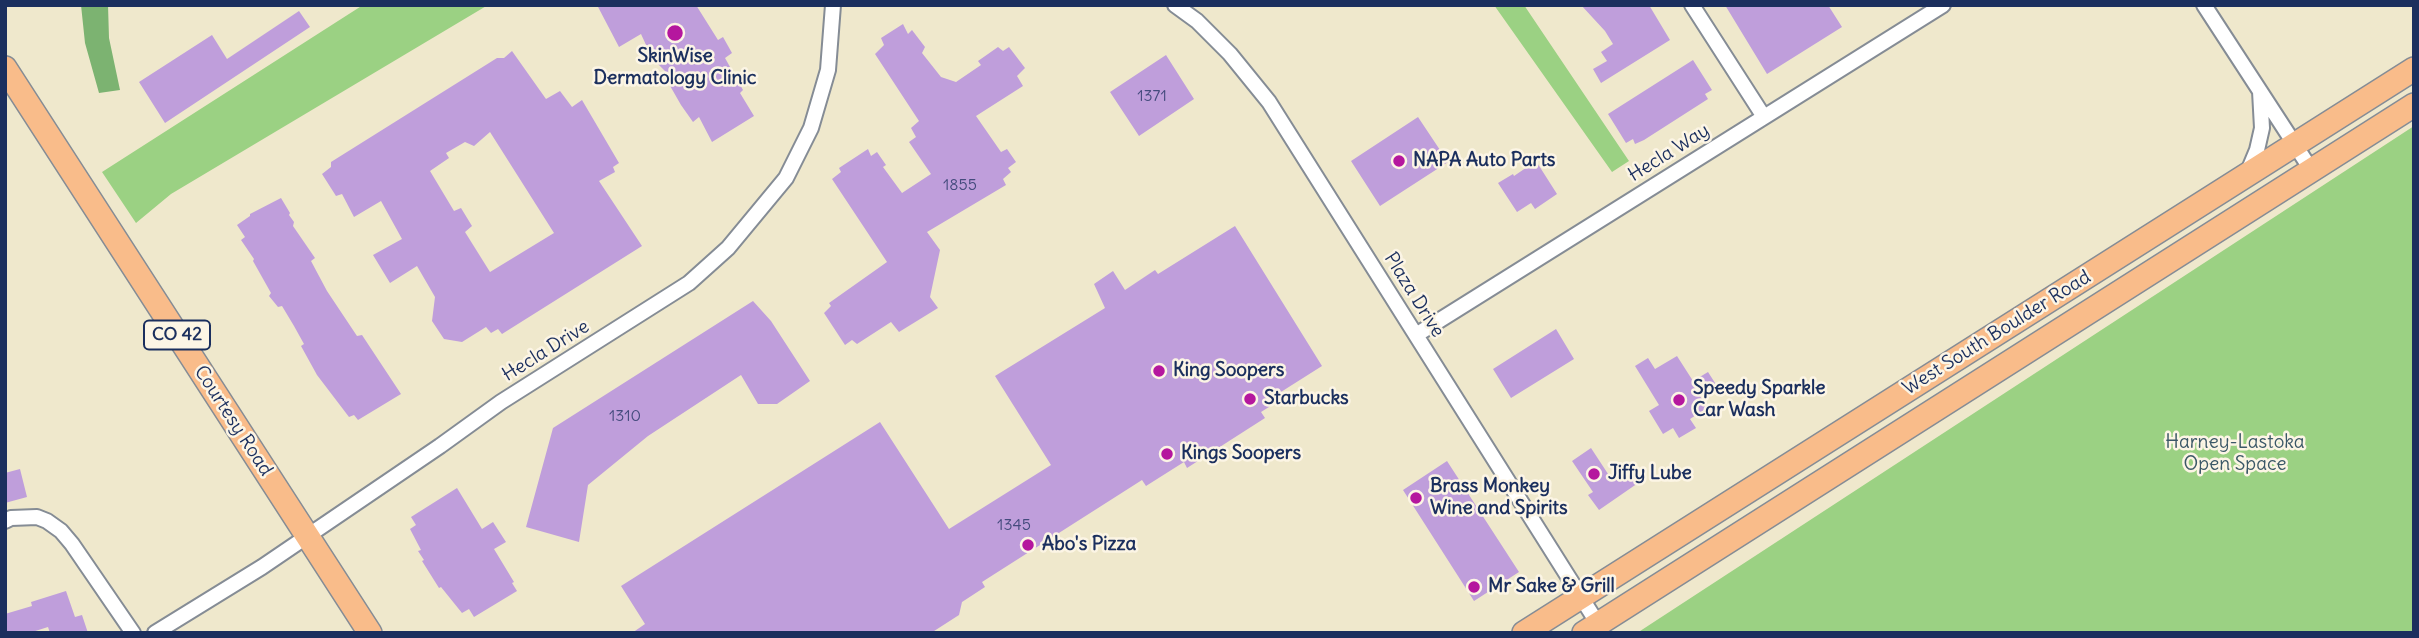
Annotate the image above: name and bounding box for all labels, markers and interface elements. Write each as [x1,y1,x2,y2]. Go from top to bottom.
marker: SkinWise Dermatology Clinic [665,23,685,43]
place label: SkinWise Dermatology Clinic [594,46,756,90]
house number: 1371 [1137,86,1167,106]
street label: Hecla Way [1624,119,1714,187]
place label: NAPA Auto Parts [1413,150,1555,172]
marker: NAPA Auto Parts [1391,153,1407,169]
house number: 1855 [943,175,977,195]
street label: Plaza Drive [1379,248,1449,342]
street label: West South Boulder Road [1899,266,2095,400]
street label: Hecla Drive [498,315,594,387]
road number: CO 42 [144,320,210,349]
place label: King Soopers [1173,360,1285,382]
street label: Courtesy Road [189,362,277,480]
marker: King Soopers [1151,363,1167,379]
place label: Speedy Sparkle Car Wash [1693,378,1826,422]
place label: Starbucks [1264,388,1349,410]
marker: Starbucks [1242,391,1258,407]
marker: Speedy Sparkle Car Wash [1671,392,1687,408]
house number: 1310 [609,406,641,426]
park label: Harney-Lastoka Open Space [2165,432,2305,476]
place label: Kings Soopers [1181,443,1301,465]
marker: Kings Soopers [1159,446,1175,462]
place label: Jiffy Lube [1608,463,1692,485]
marker: Jiffy Lube [1586,466,1602,482]
place label: Brass Monkey Wine and Spirits [1430,476,1568,520]
marker: Brass Monkey Wine and Spirits [1408,490,1424,506]
house number: 1345 [997,515,1031,535]
place label: Abo's Pizza [1042,534,1136,556]
marker: Abo's Pizza [1020,537,1036,553]
place label: Mr Sake & Grill [1488,576,1615,598]
marker: Mr Sake & Grill [1466,579,1482,595]

